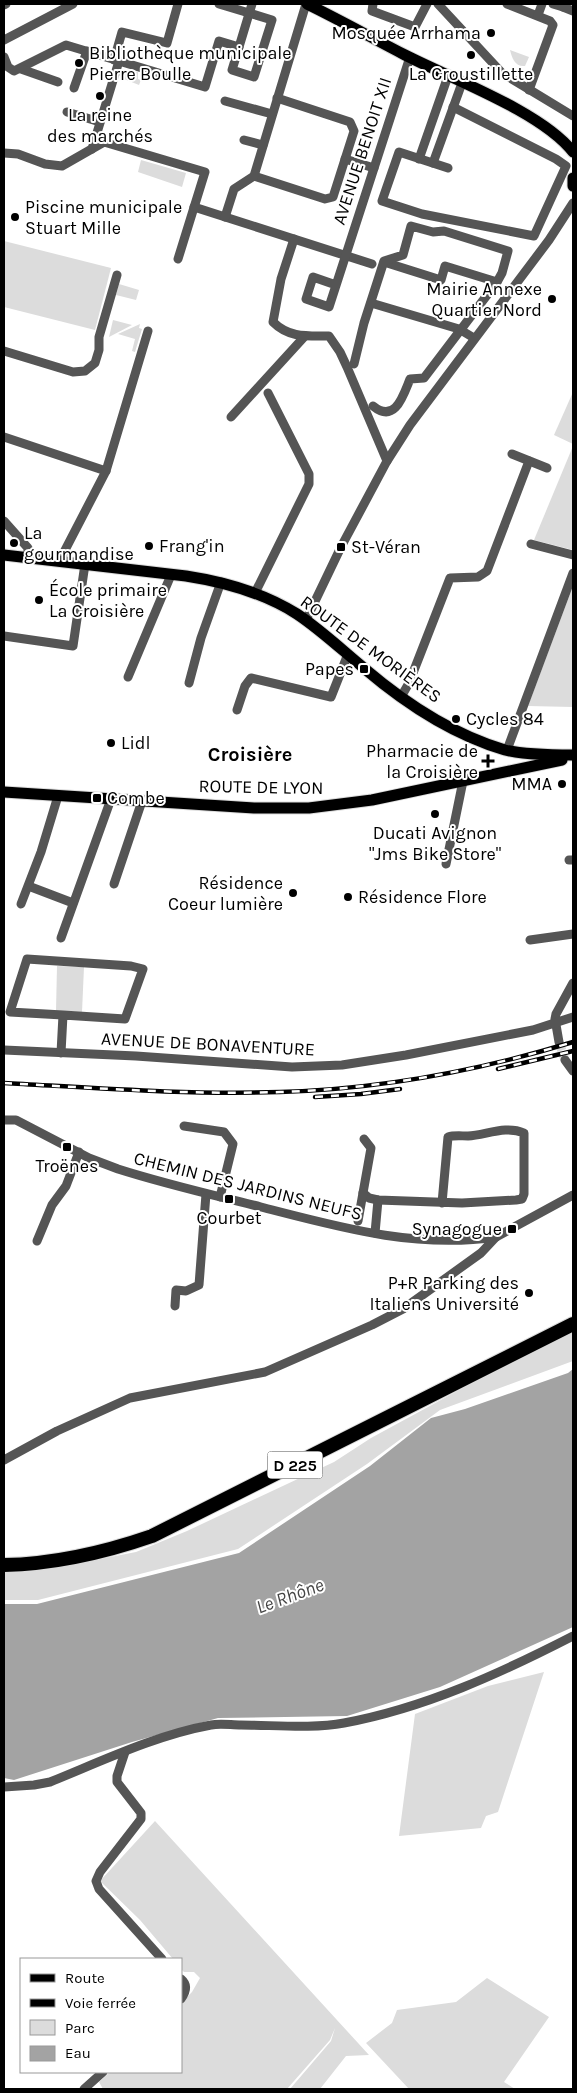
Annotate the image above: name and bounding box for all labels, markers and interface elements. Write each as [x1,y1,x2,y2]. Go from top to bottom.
place label: Mosquée Arrhama [331,22,481,44]
marker: Mosquée Arrhama [485,27,497,39]
place label: Bibliothèque municipale Pierre Boulle [89,42,292,85]
marker: La Croustillette [465,49,477,61]
marker: Bibliothèque municipale Pierre Boulle [73,57,85,69]
place label: La Croustillette [409,63,533,85]
street label: AVENUE BENOIT XII [328,74,396,228]
marker: La reine des marchés [94,90,106,102]
place label: La reine des marchés [47,104,153,147]
place label: Piscine municipale Stuart Mille [25,196,182,239]
marker: Piscine municipale Stuart Mille [9,211,21,223]
place label: Mairie Annexe Quartier Nord [426,278,542,321]
marker: Mairie Annexe Quartier Nord [546,293,558,305]
place label: La gourmandise [24,522,134,565]
place label: Frang'in [159,535,225,557]
place label: St-Véran [351,536,421,558]
marker: La gourmandise [8,537,20,549]
marker: Frang'in [143,540,155,552]
marker: St-Véran [335,541,347,553]
place label: École primaire La Croisière [49,578,167,622]
street label: ROUTE DE MORIÈRES [296,590,446,708]
marker: École primaire La Croisière [33,594,45,606]
place label: Papes [305,658,354,680]
marker: Papes [358,663,370,675]
place label: Cycles 84 [466,708,544,730]
marker: Cycles 84 [450,713,462,725]
place label: Lidl [121,732,150,754]
marker: Lidl [105,737,117,749]
place label: Pharmacie de la Croisière [366,740,478,783]
district label: Croisière [208,743,292,766]
marker: Pharmacie de la Croisière [482,755,494,767]
place label: MMA [511,773,552,795]
street label: ROUTE DE LYON [198,775,324,799]
marker: MMA [556,778,568,790]
place label: Combe [107,787,165,809]
marker: Combe [91,792,103,804]
marker: Ducati Avignon "Jms Bike Store" [429,808,441,820]
place label: Ducati Avignon "Jms Bike Store" [369,822,501,865]
place label: Résidence Coeur lumière [168,872,283,915]
place label: Résidence Flore [358,886,487,908]
marker: Résidence Coeur lumière [287,887,299,899]
marker: Résidence Flore [342,891,354,903]
street label: AVENUE DE BONAVENTURE [100,1027,316,1061]
marker: Troënes [61,1141,73,1153]
street label: CHEMIN DES JARDINS NEUFS [131,1147,365,1225]
place label: Troënes [36,1155,98,1177]
marker: Courbet [223,1193,235,1205]
place label: Courbet [197,1207,262,1229]
place label: Synagogue [412,1218,502,1240]
marker: Synagogue [506,1223,518,1235]
place label: P+R Parking des Italiens Université [369,1272,519,1315]
marker: P+R Parking des Italiens Université [523,1287,535,1299]
road number: D 225 [268,1452,322,1478]
water label: Le Rhône [253,1574,327,1618]
legend [20,1958,182,2073]
text: Route [65,1969,105,1987]
text: Voie ferrée [65,1994,136,2012]
text: Parc [65,2019,95,2037]
text: Eau [65,2044,91,2062]

